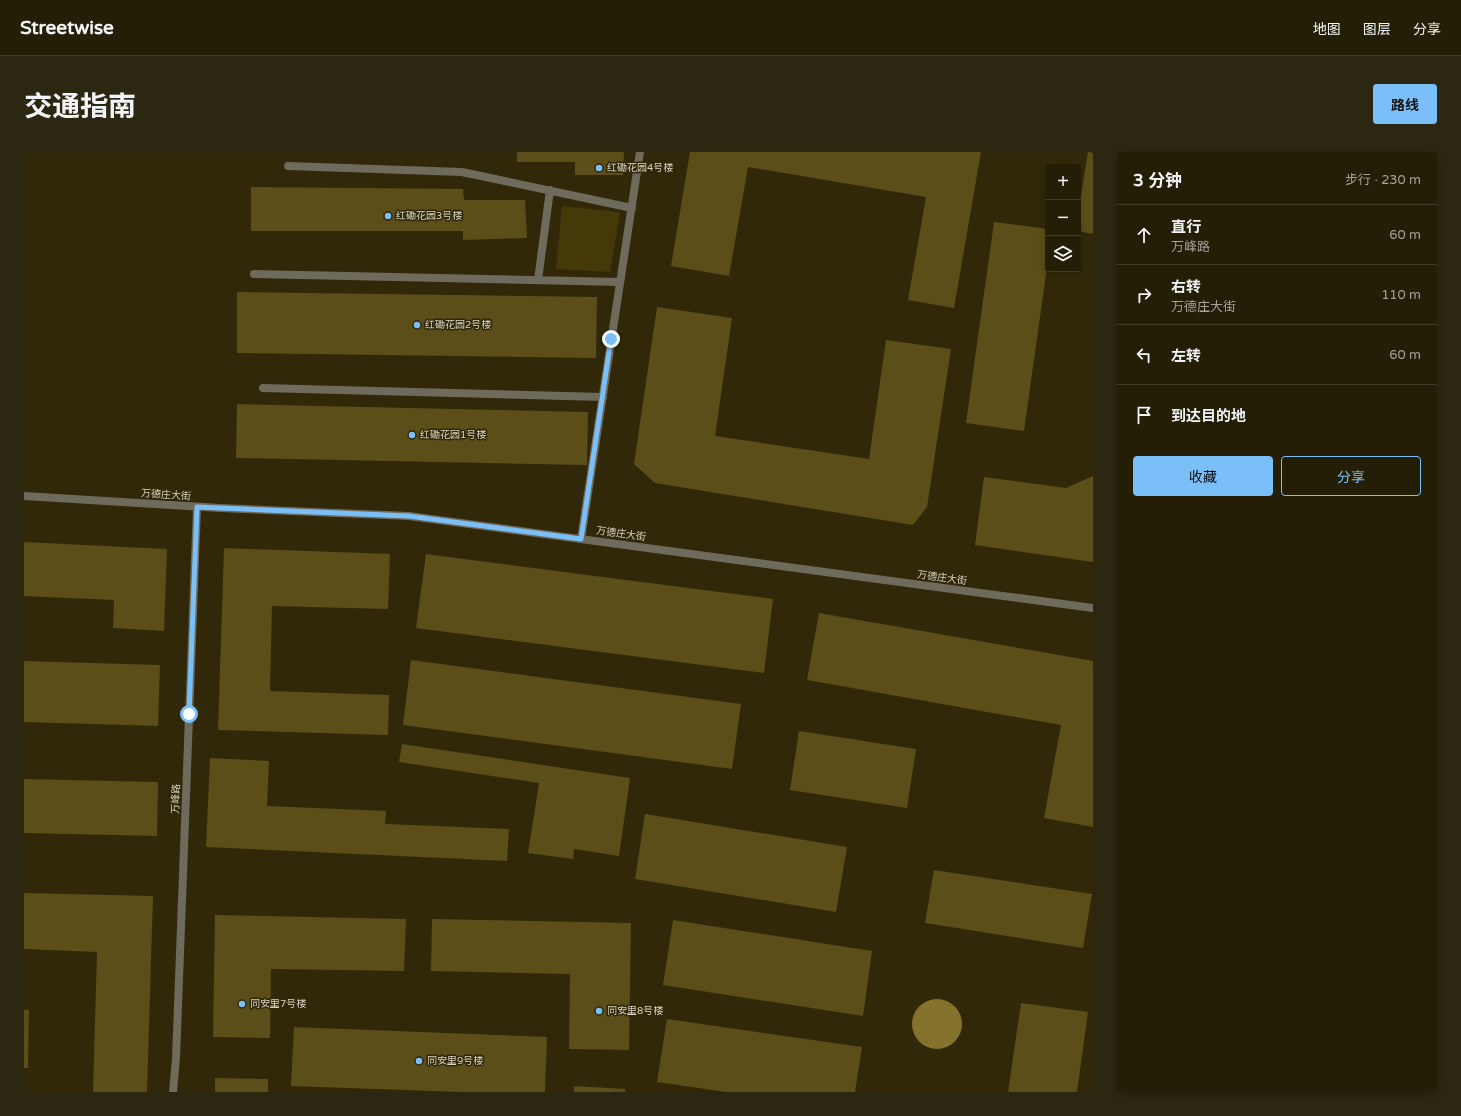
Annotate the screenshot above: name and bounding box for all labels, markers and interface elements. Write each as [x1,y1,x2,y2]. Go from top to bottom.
text: Streetwise [20,17,114,39]
text: 地图 [1313,21,1341,38]
text: 图层 [1363,21,1391,38]
text: 分享 [1413,21,1441,38]
button: 路线 [1373,84,1437,124]
text: 交通指南 [24,90,136,124]
place label: 红磡花园4号楼 [607,162,673,174]
marker: 红磡花园4号楼 [594,163,604,173]
map controls [1045,164,1081,272]
button: + [1045,164,1081,200]
text: 3 分钟 [1133,170,1182,191]
text: 步行 · 230 m [1345,172,1421,188]
button: − [1045,200,1081,236]
place label: 红磡花园3号楼 [396,210,462,222]
marker: 红磡花园3号楼 [383,211,393,221]
text: 直行 [1171,218,1201,236]
icon: ahead [1133,224,1155,246]
text: 60 m [1389,227,1421,243]
button: layers [1045,236,1081,272]
text: 万峰路 [1171,239,1210,255]
text: 右转 [1171,278,1201,296]
icon: right [1133,284,1155,306]
text: 110 m [1381,287,1421,303]
text: 万德庄大街 [1171,299,1236,315]
place label: 红磡花园2号楼 [425,319,491,331]
marker: 红磡花园2号楼 [412,320,422,330]
route end [602,330,620,348]
icon: left [1133,344,1155,366]
text: 左转 [1171,347,1201,365]
text: 60 m [1389,347,1421,363]
icon: arrive [1133,404,1155,426]
text: 到达目的地 [1171,407,1246,425]
place label: 红磡花园1号楼 [420,429,486,441]
marker: 红磡花园1号楼 [407,430,417,440]
button: 收藏 [1133,456,1273,496]
button: 分享 [1281,456,1421,496]
street label: 万德庄大街 [141,487,191,503]
street label: 万德庄大街 [595,525,647,543]
street label: 万德庄大街 [916,569,968,587]
route start [180,705,198,723]
street label: 万峰路 [169,784,183,814]
place label: 同安里7号楼 [250,998,306,1010]
marker: 同安里7号楼 [237,999,247,1009]
place label: 同安里8号楼 [607,1005,663,1017]
marker: 同安里8号楼 [594,1006,604,1016]
place label: 同安里9号楼 [427,1055,483,1067]
marker: 同安里9号楼 [414,1056,424,1066]

